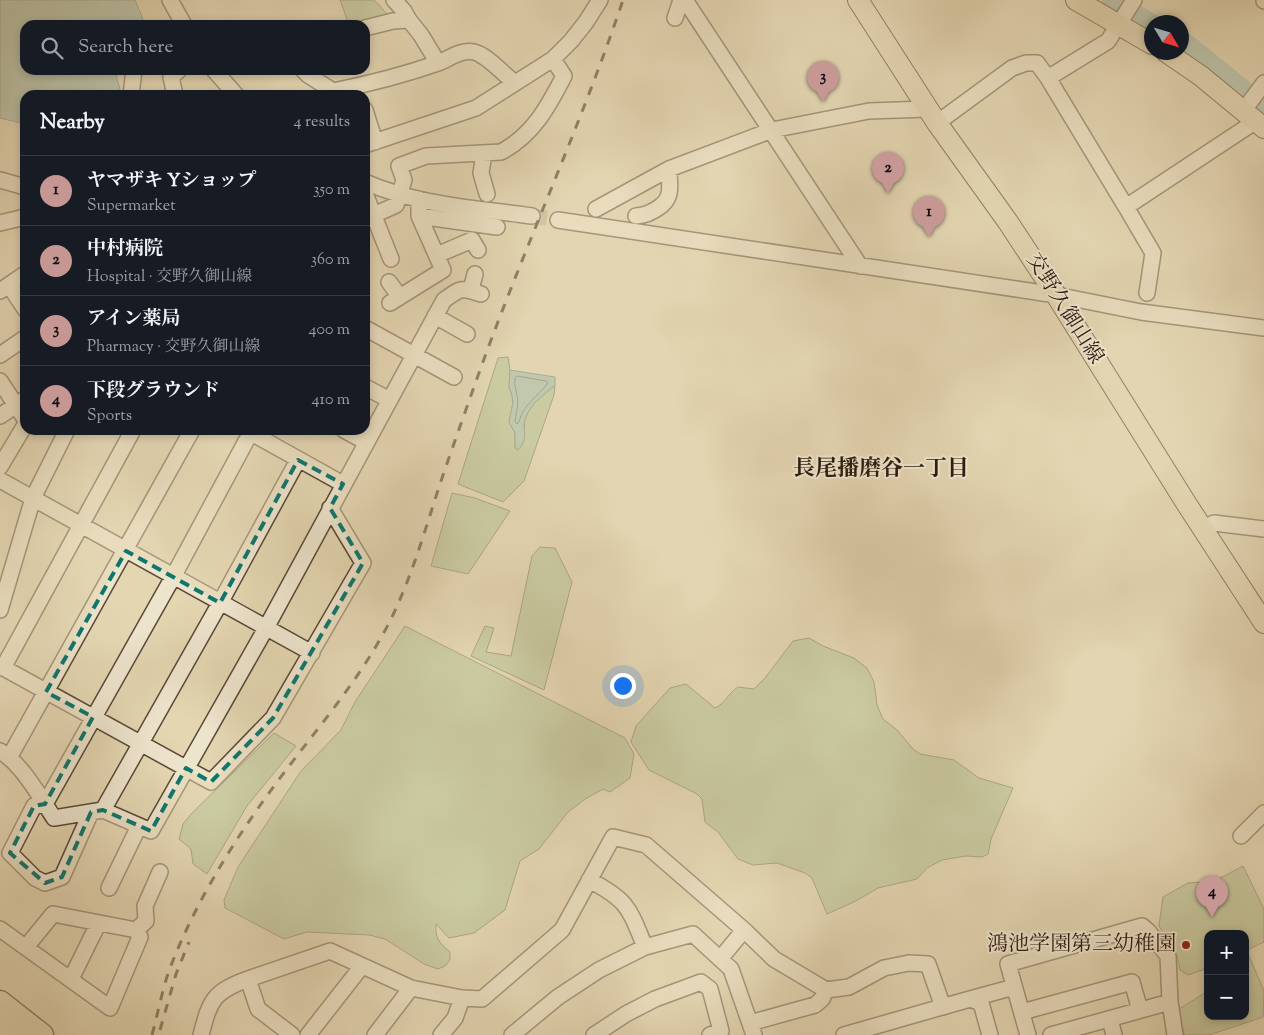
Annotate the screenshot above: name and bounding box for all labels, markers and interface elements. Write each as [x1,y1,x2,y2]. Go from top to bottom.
north arrow [1144,15,1189,60]
search box [20,20,370,75]
icon: search [38,34,66,62]
text: Search here [78,34,173,61]
pin: 3 [807,61,839,102]
text: Nearby [40,108,105,138]
text: 4 results [294,111,350,134]
pin: 2 [872,152,904,193]
text: ヤマザキ Yショップ [87,168,256,195]
text: 1 [53,179,59,202]
text: 350 m [313,179,350,202]
text: Supermarket [87,195,176,218]
pin: 1 [913,196,945,237]
text: 中村病院 [87,236,163,263]
street label: 交野久御山線 [1018,248,1110,370]
text: 2 [52,249,60,272]
text: 360 m [311,249,350,272]
text: Hospital · 交野久御山線 [87,266,252,289]
text: アイン薬局 [87,306,180,333]
text: 3 [53,319,59,342]
text: 400 m [309,319,350,342]
text: Pharmacy · 交野久御山線 [87,336,261,359]
text: 下段グラウンド [87,378,220,405]
text: 4 [52,389,60,412]
text: 410 m [312,389,350,412]
text: Sports [87,405,132,428]
district label: 長尾播磨谷一丁目 [793,454,969,486]
your location [610,673,636,699]
pin: 4 [1196,876,1228,917]
place label: 鴻池学園第三幼稚園 [987,930,1176,960]
map controls [1204,930,1249,1020]
button: + [1204,930,1249,975]
marker: 鴻池学園第三幼稚園 [1180,939,1192,951]
button: − [1204,975,1249,1020]

